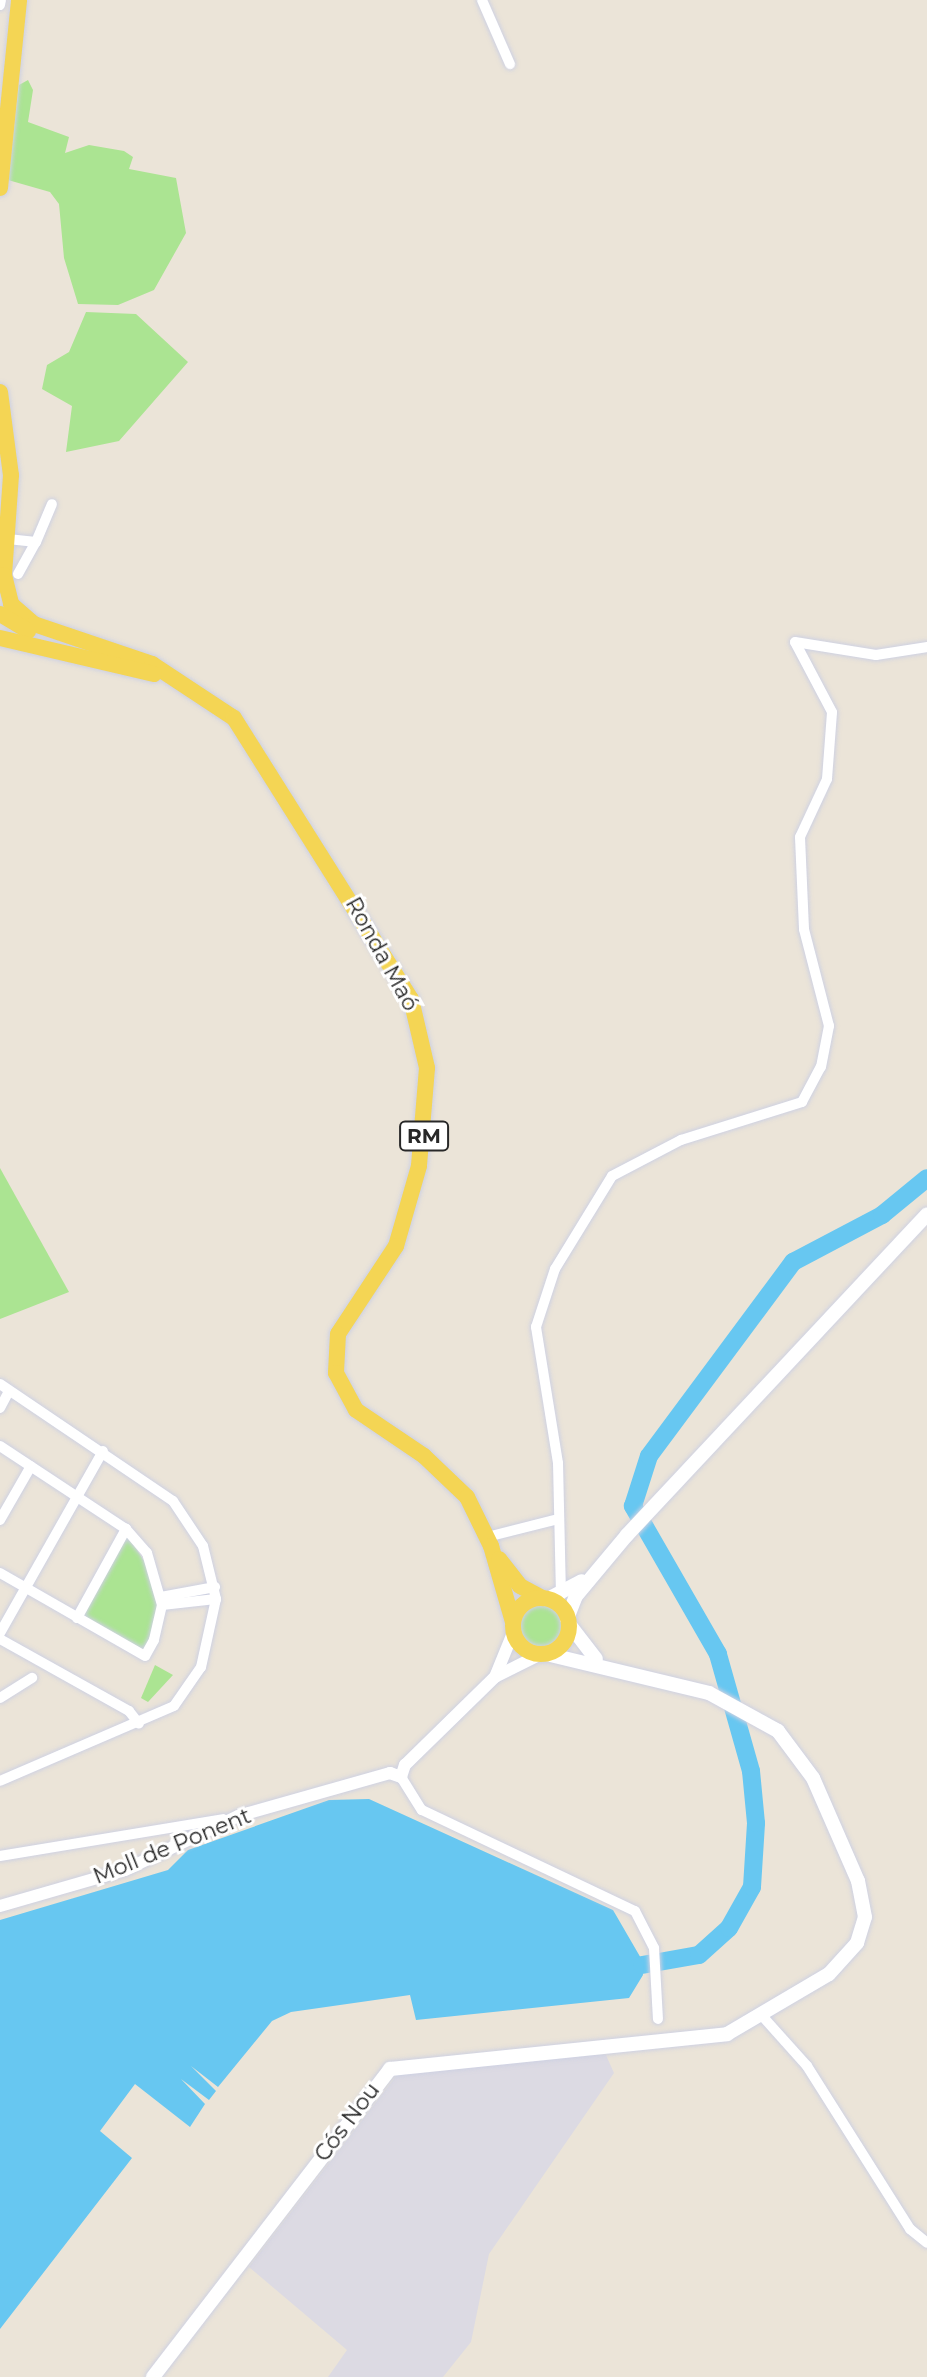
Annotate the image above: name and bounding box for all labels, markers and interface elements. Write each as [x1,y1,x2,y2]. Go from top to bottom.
street label: Ronda Maó [340,892,424,1016]
road number: RM [398,1120,450,1152]
street label: Moll de Ponent [89,1802,255,1890]
street label: Cós Nou [309,2077,385,2167]

